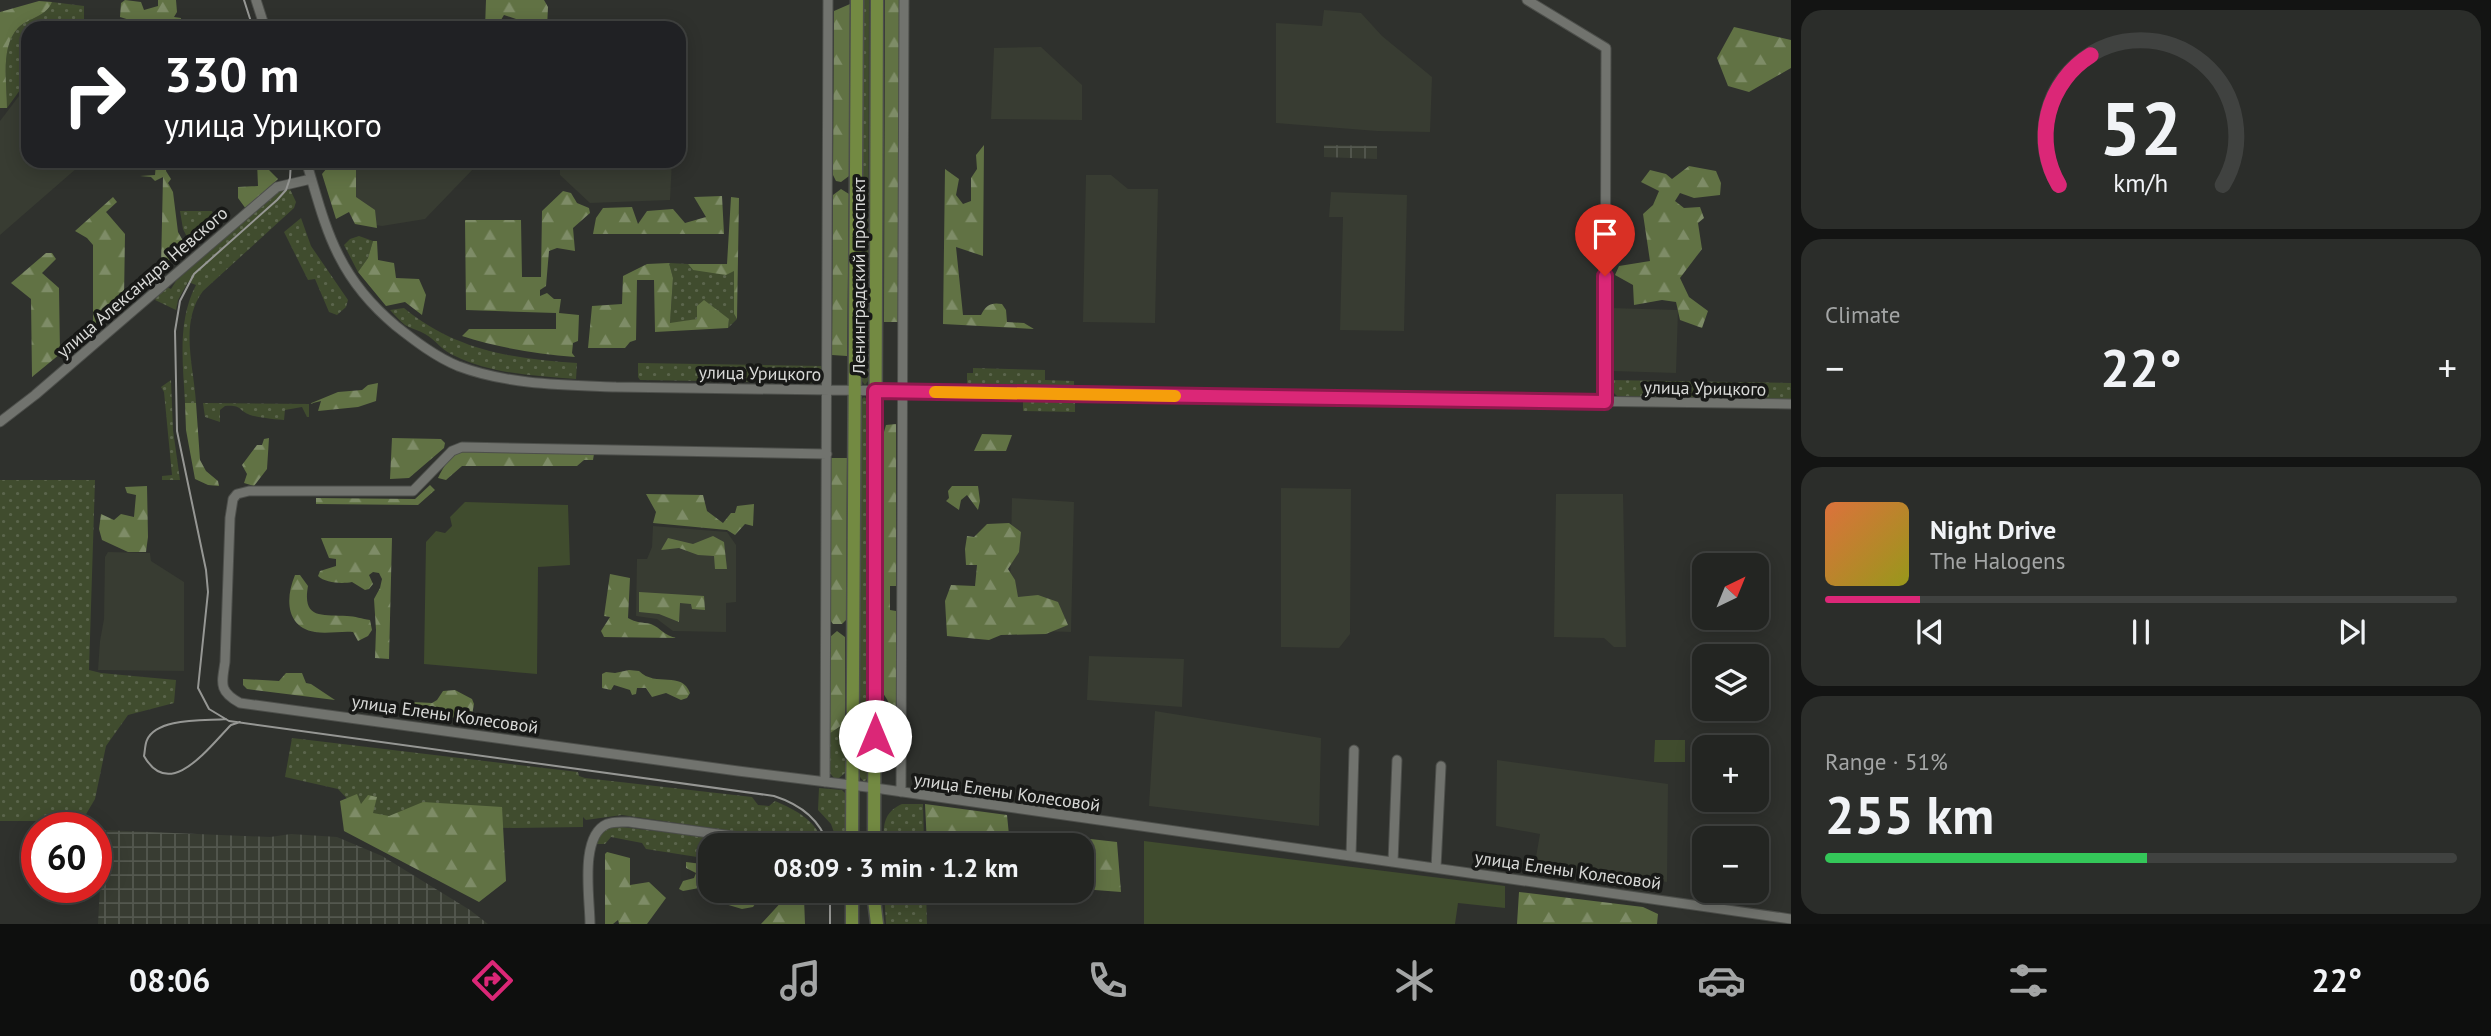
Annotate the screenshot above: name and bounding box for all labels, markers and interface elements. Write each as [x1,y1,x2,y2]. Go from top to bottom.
text: 330 m [164,42,299,106]
icon: right [49,49,140,140]
text: 52 [2100,82,2182,176]
text: улица Урицкого [164,104,382,146]
text: km/h [2114,167,2168,199]
street label: Ленинградский проспект [847,176,870,376]
street label: улица Александра Невского [52,201,232,363]
pin [1575,204,1635,276]
icon: arrive [1586,215,1624,253]
text: Climate [1825,300,1900,329]
text: 22° [2100,334,2182,401]
text: − [1825,343,1844,392]
text: + [2438,343,2457,392]
street label: улица Урицкого [699,360,821,386]
street label: улица Урицкого [1644,375,1766,401]
text: Night Drive [1930,513,2056,546]
text: The Halogens [1930,546,2065,575]
north arrow [1692,553,1769,630]
map controls [1692,553,1769,903]
icon: previous [1911,613,1949,651]
icon: pause [2122,613,2160,651]
icon: next [2333,613,2371,651]
button: layers [1692,644,1769,721]
street label: улица Елены Колесовой [350,690,540,738]
position arrow [838,699,912,773]
button: + [1692,735,1769,812]
text: Range · 51% [1825,747,1948,776]
street label: улица Елены Колесовой [912,768,1102,816]
text: 255 km [1825,781,1994,848]
speed limit sign: 60 [21,812,112,903]
button: − [1692,826,1769,903]
street label: улица Елены Колесовой [1473,846,1663,894]
text: 08:09 · 3 min · 1.2 km [774,851,1019,884]
icon: directions [468,956,517,1005]
icon: music [776,956,825,1005]
icon: phone [1083,956,1132,1005]
icon: climate [1390,956,1439,1005]
icon: car [1697,956,1746,1005]
icon: filters [2004,956,2053,1005]
text: 08:06 [129,959,210,1001]
text: 22° [2312,959,2362,1001]

